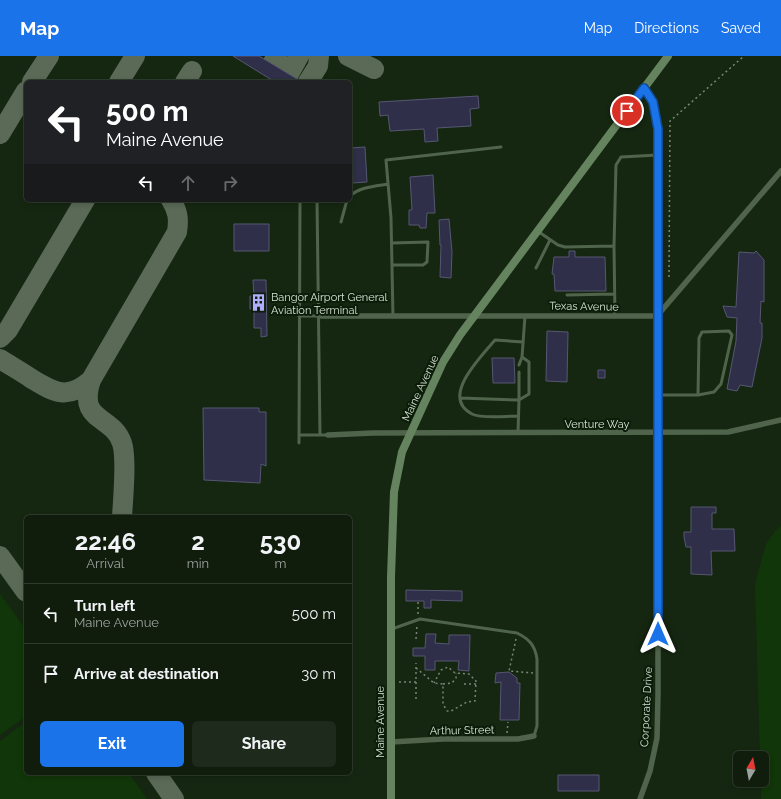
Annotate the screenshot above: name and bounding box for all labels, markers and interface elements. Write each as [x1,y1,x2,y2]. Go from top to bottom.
text: Map [20,17,59,39]
text: Map [584,20,612,36]
text: Directions [634,20,699,36]
text: Saved [721,20,761,36]
pin [610,94,644,128]
text: 500 m [106,95,189,128]
icon: left [40,96,92,148]
icon: arrive [616,100,638,122]
text: Maine Avenue [106,129,224,150]
icon: left [135,172,157,194]
icon: ahead [177,172,199,194]
icon: right [219,172,241,194]
place label: Bangor Airport General Aviation Terminal [271,291,388,317]
building icon: Bangor Airport General Aviation Terminal [248,293,268,313]
street label: Texas Avenue [549,299,619,314]
street label: Maine Avenue [399,352,442,424]
street label: Venture Way [564,418,630,431]
text: 22:46 [75,527,136,556]
text: 2 [191,527,205,556]
text: 530 [260,527,301,556]
text: Arrival [86,556,124,571]
text: min [187,556,209,571]
text: m [275,556,287,571]
text: Turn left [74,597,135,615]
icon: left [40,603,62,625]
text: 500 m [292,605,336,623]
position arrow [637,613,679,655]
text: Maine Avenue [74,615,159,630]
icon: arrive [40,663,62,685]
text: Arrive at destination [74,665,219,683]
text: 30 m [301,665,336,683]
street label: Corporate Drive [638,666,655,747]
street label: Maine Avenue [374,686,387,758]
button: Exit [40,721,184,767]
button: Share [192,721,336,767]
street label: Arthur Street [429,723,495,738]
north arrow [733,751,769,787]
map controls [733,751,769,787]

